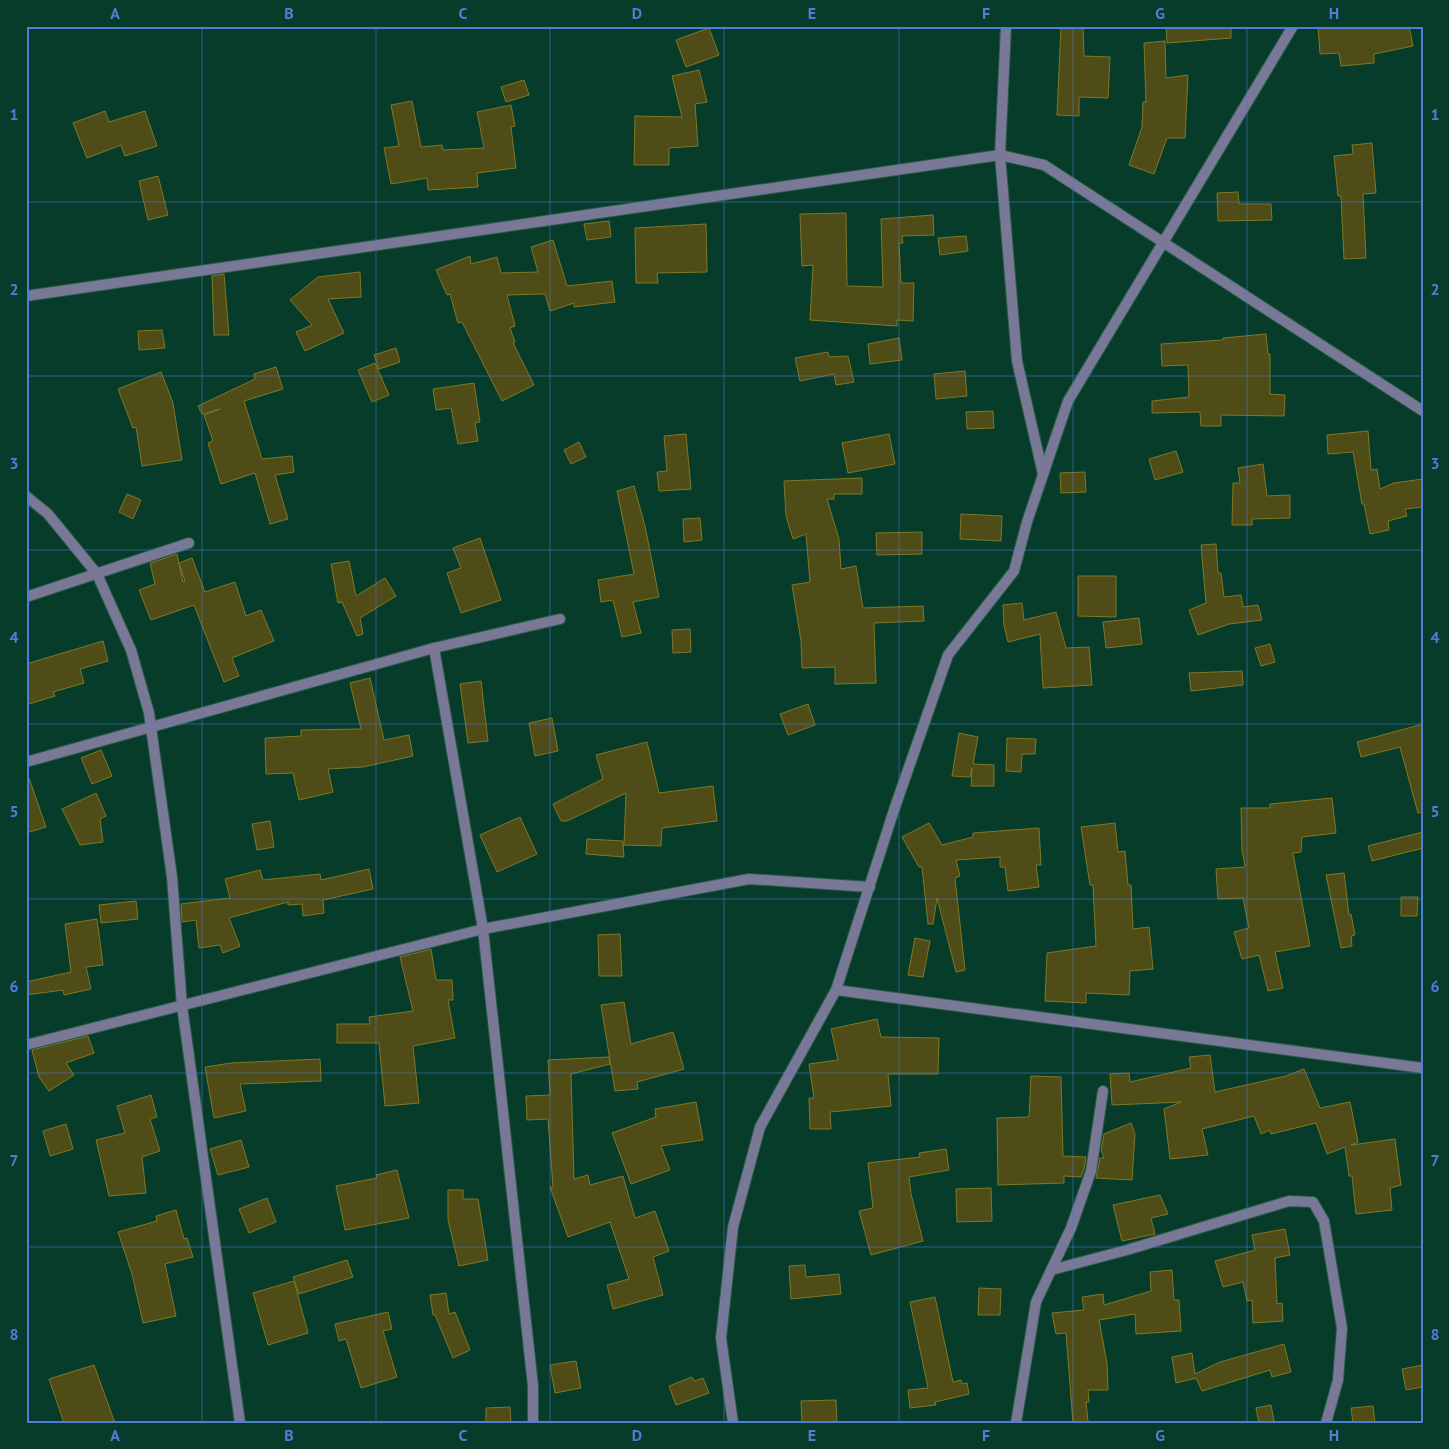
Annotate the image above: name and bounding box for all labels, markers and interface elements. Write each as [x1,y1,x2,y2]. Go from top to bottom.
text: A [110,3,120,23]
text: B [284,3,294,23]
text: C [459,3,468,23]
text: D [632,3,642,23]
text: E [808,3,816,23]
text: F [982,3,990,23]
text: G [1155,3,1165,23]
text: H [1329,3,1339,23]
text: 1 [9,104,19,124]
text: 1 [1430,104,1440,124]
text: 2 [9,279,19,299]
text: 2 [1430,279,1440,299]
text: 3 [9,453,19,473]
text: 3 [1430,453,1440,473]
text: 4 [9,627,19,647]
text: 4 [1430,627,1440,647]
text: 5 [9,801,19,821]
text: 5 [1430,801,1440,821]
text: 6 [9,976,19,996]
text: 6 [1430,976,1440,996]
text: 7 [9,1150,19,1170]
text: 7 [1430,1150,1440,1170]
text: 8 [9,1324,19,1344]
text: 8 [1430,1324,1440,1344]
text: A [110,1425,120,1445]
text: B [284,1425,294,1445]
text: C [459,1425,468,1445]
text: D [632,1425,642,1445]
text: E [808,1425,816,1445]
text: F [982,1425,990,1445]
text: G [1155,1425,1165,1445]
text: H [1329,1425,1339,1445]

